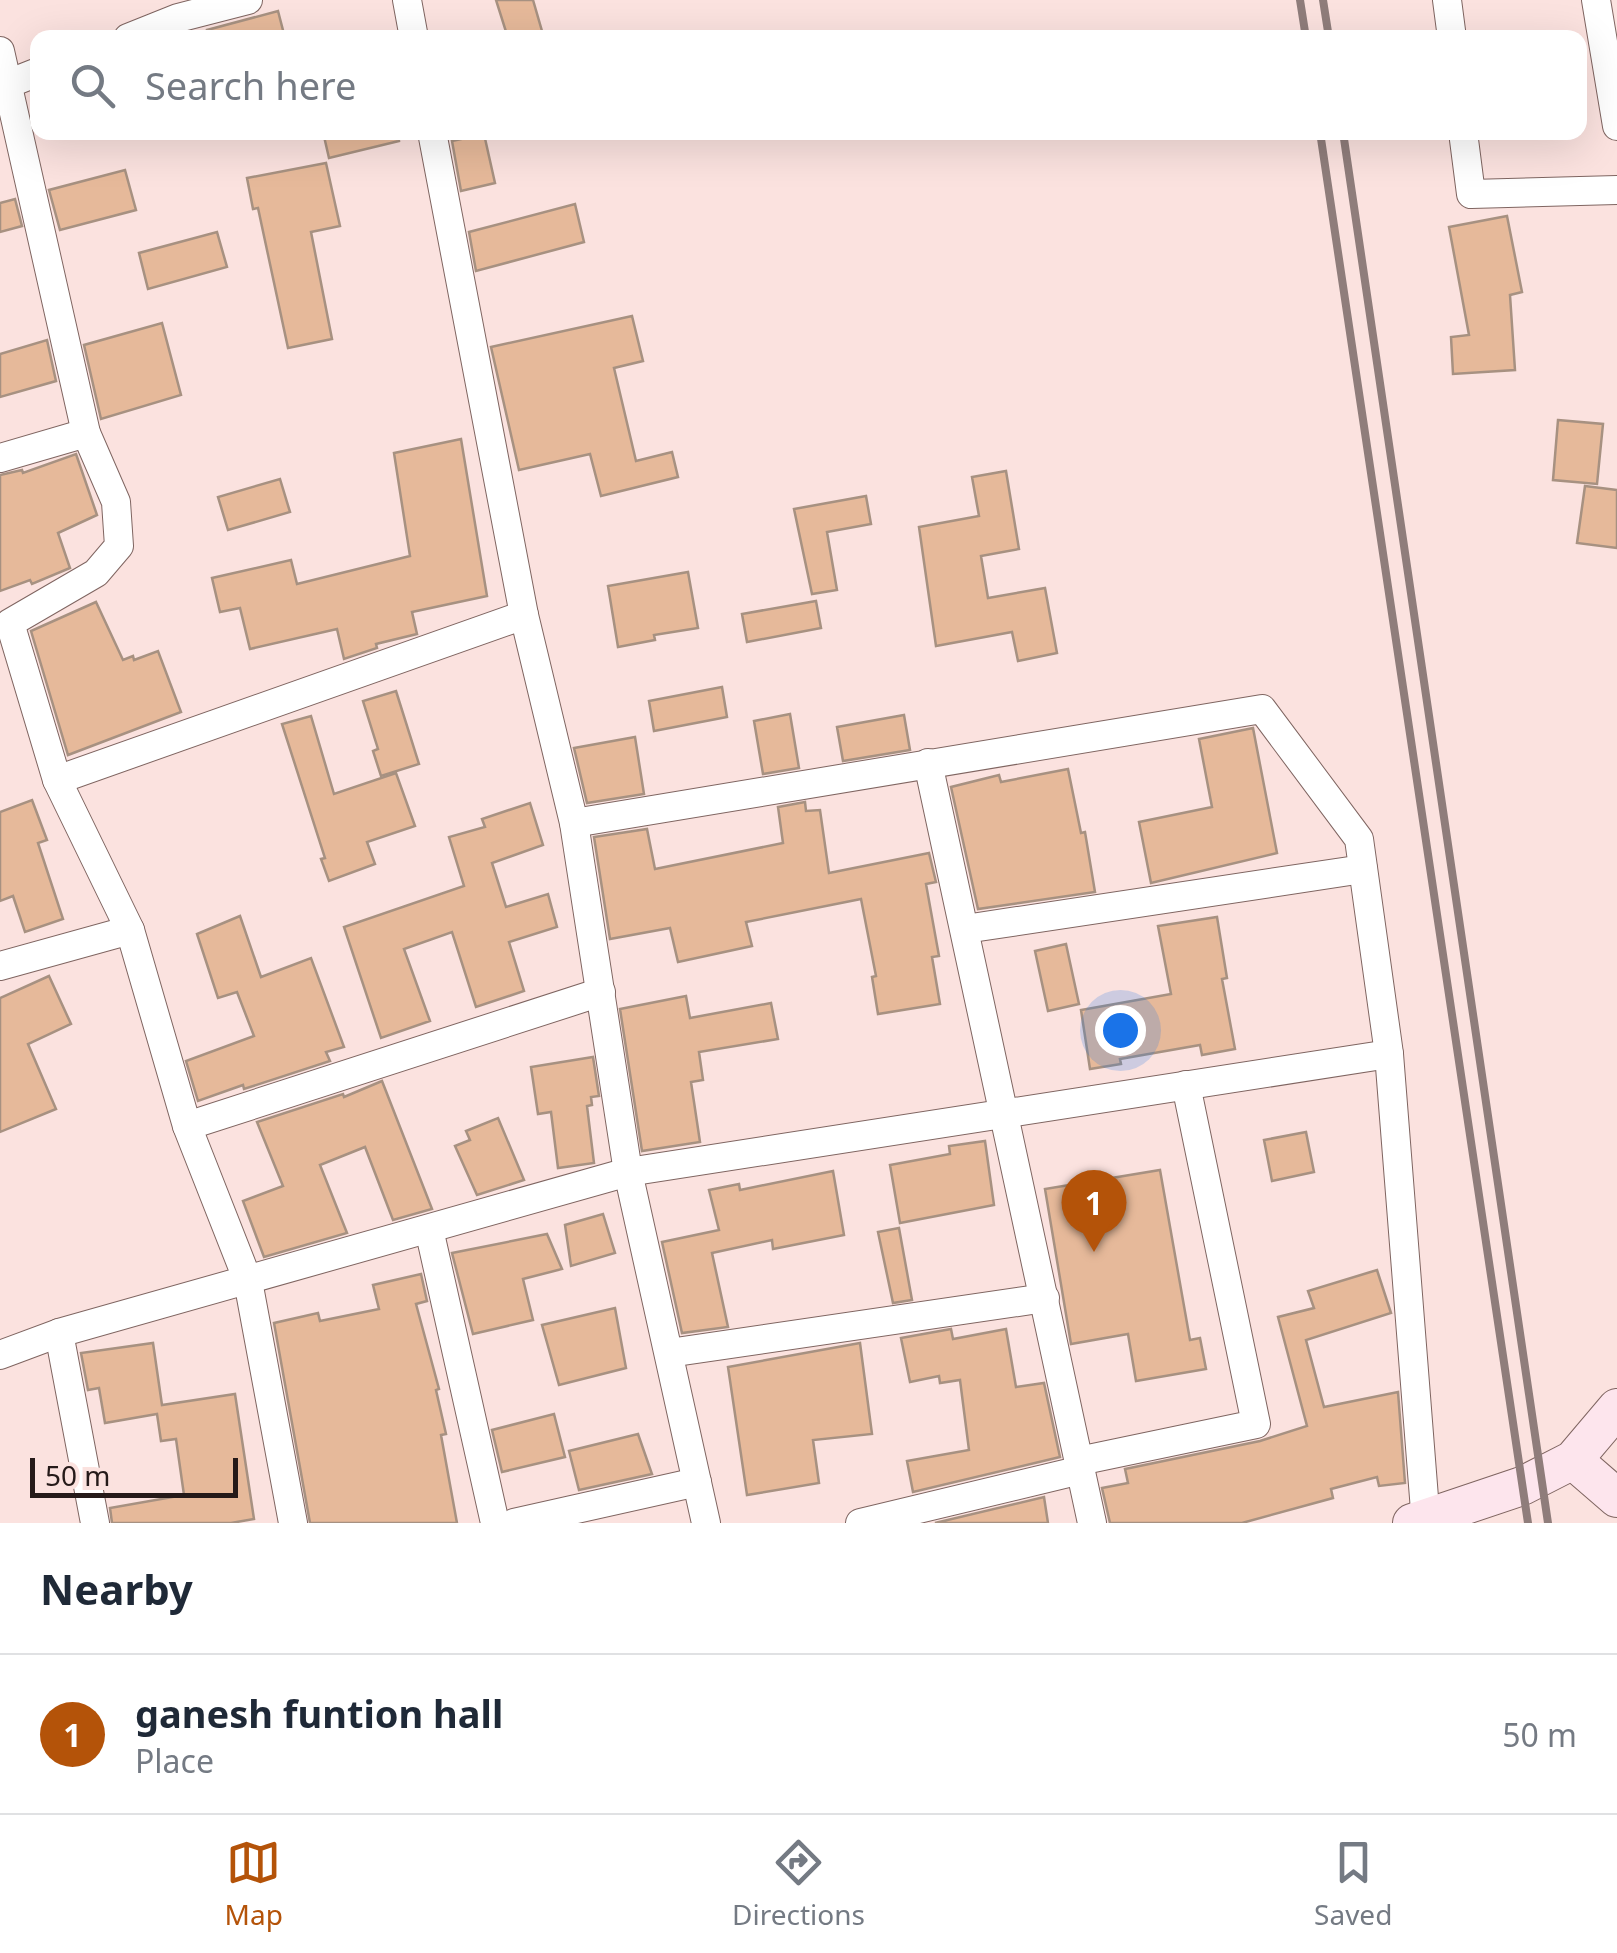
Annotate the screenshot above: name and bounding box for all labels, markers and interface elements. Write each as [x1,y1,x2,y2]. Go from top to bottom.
search box [30,30,1587,140]
icon: search [65,58,120,113]
text: Search here [145,59,356,111]
your location [1095,1005,1146,1056]
pin: 1 [1062,1170,1126,1252]
scale bar [30,1453,238,1498]
text: 50 m [45,1456,111,1494]
text: Nearby [40,1560,193,1617]
text: ganesh funtion hall [135,1687,503,1739]
text: 1 [63,1713,82,1756]
text: 50 m [1502,1713,1577,1756]
text: Place [135,1739,214,1782]
tab: Map [225,1835,283,1933]
tab: Directions [732,1835,865,1933]
tab: Saved [1314,1835,1392,1933]

